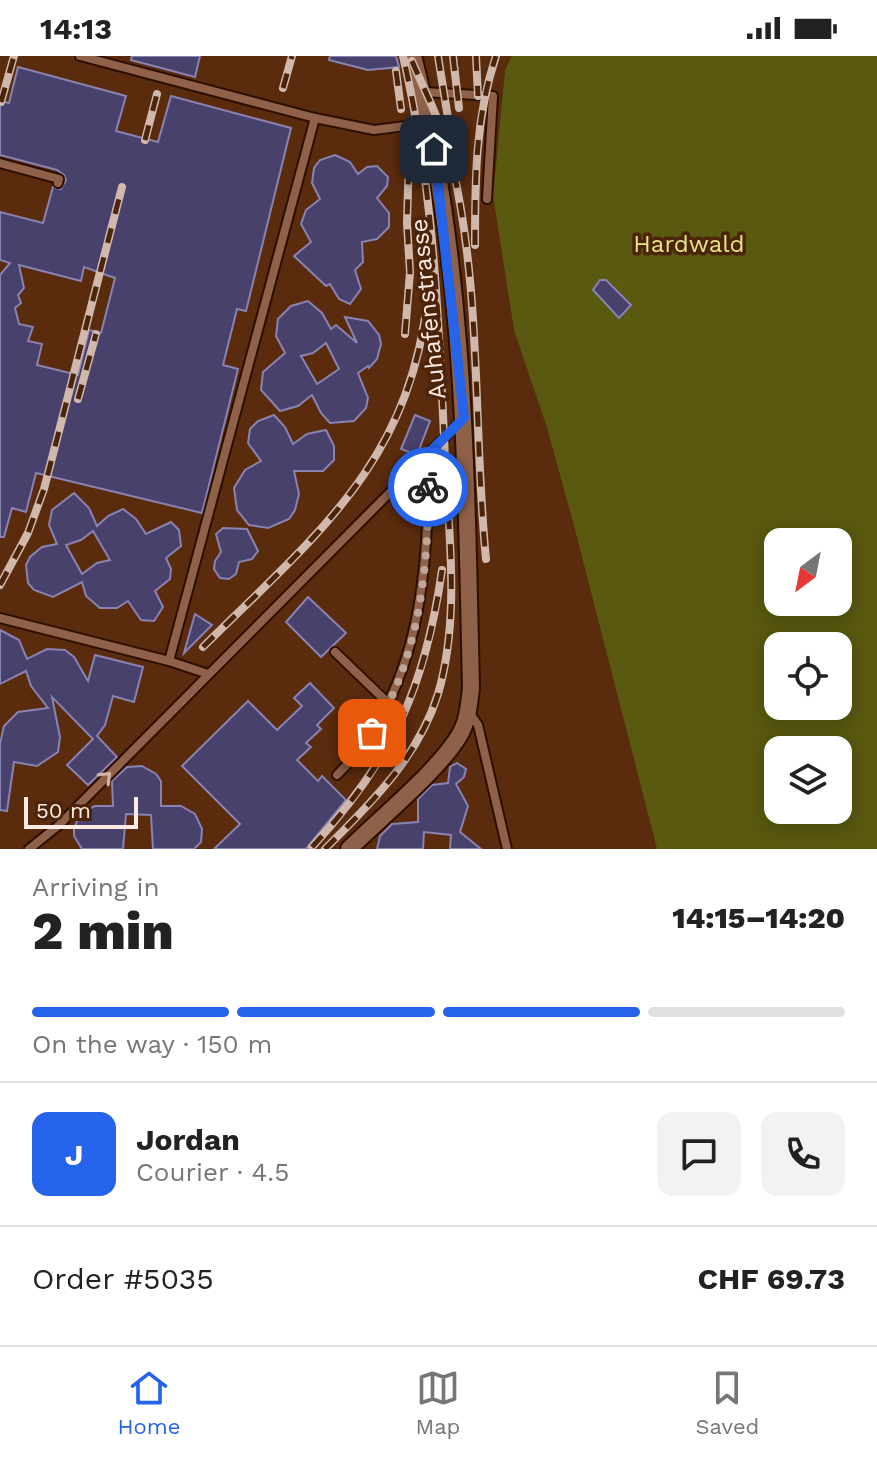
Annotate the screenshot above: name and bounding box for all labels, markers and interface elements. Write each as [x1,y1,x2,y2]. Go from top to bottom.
text: 14:13 [40,11,112,46]
pin [400,115,468,183]
icon: home [412,127,456,171]
street label: Auhafenstrasse [405,217,451,401]
park label: Hardwald [633,230,745,258]
courier [388,447,468,527]
icon: bike [406,465,450,509]
north arrow [764,528,852,616]
map controls [764,528,852,824]
button: locate [764,632,852,720]
pin [338,699,406,767]
icon: bag [350,711,394,755]
button: layers [764,736,852,824]
one-way arrow [97,772,111,786]
scale bar [24,793,138,829]
text: 50 m [36,798,91,823]
text: Arriving in [32,872,160,902]
text: 14:15–14:20 [672,900,845,935]
text: 2 min [32,901,174,962]
text: On the way · 150 m [32,1029,272,1059]
button: chat [657,1112,741,1196]
button: phone [761,1112,845,1196]
text: Jordan [136,1122,240,1157]
text: J [65,1137,83,1172]
text: Courier · 4.5 [136,1157,289,1187]
text: Order #5035 [32,1261,214,1296]
text: CHF 69.73 [698,1261,845,1296]
tab: Home [118,1366,180,1439]
tab: Map [416,1366,460,1439]
tab: Saved [696,1366,759,1439]

